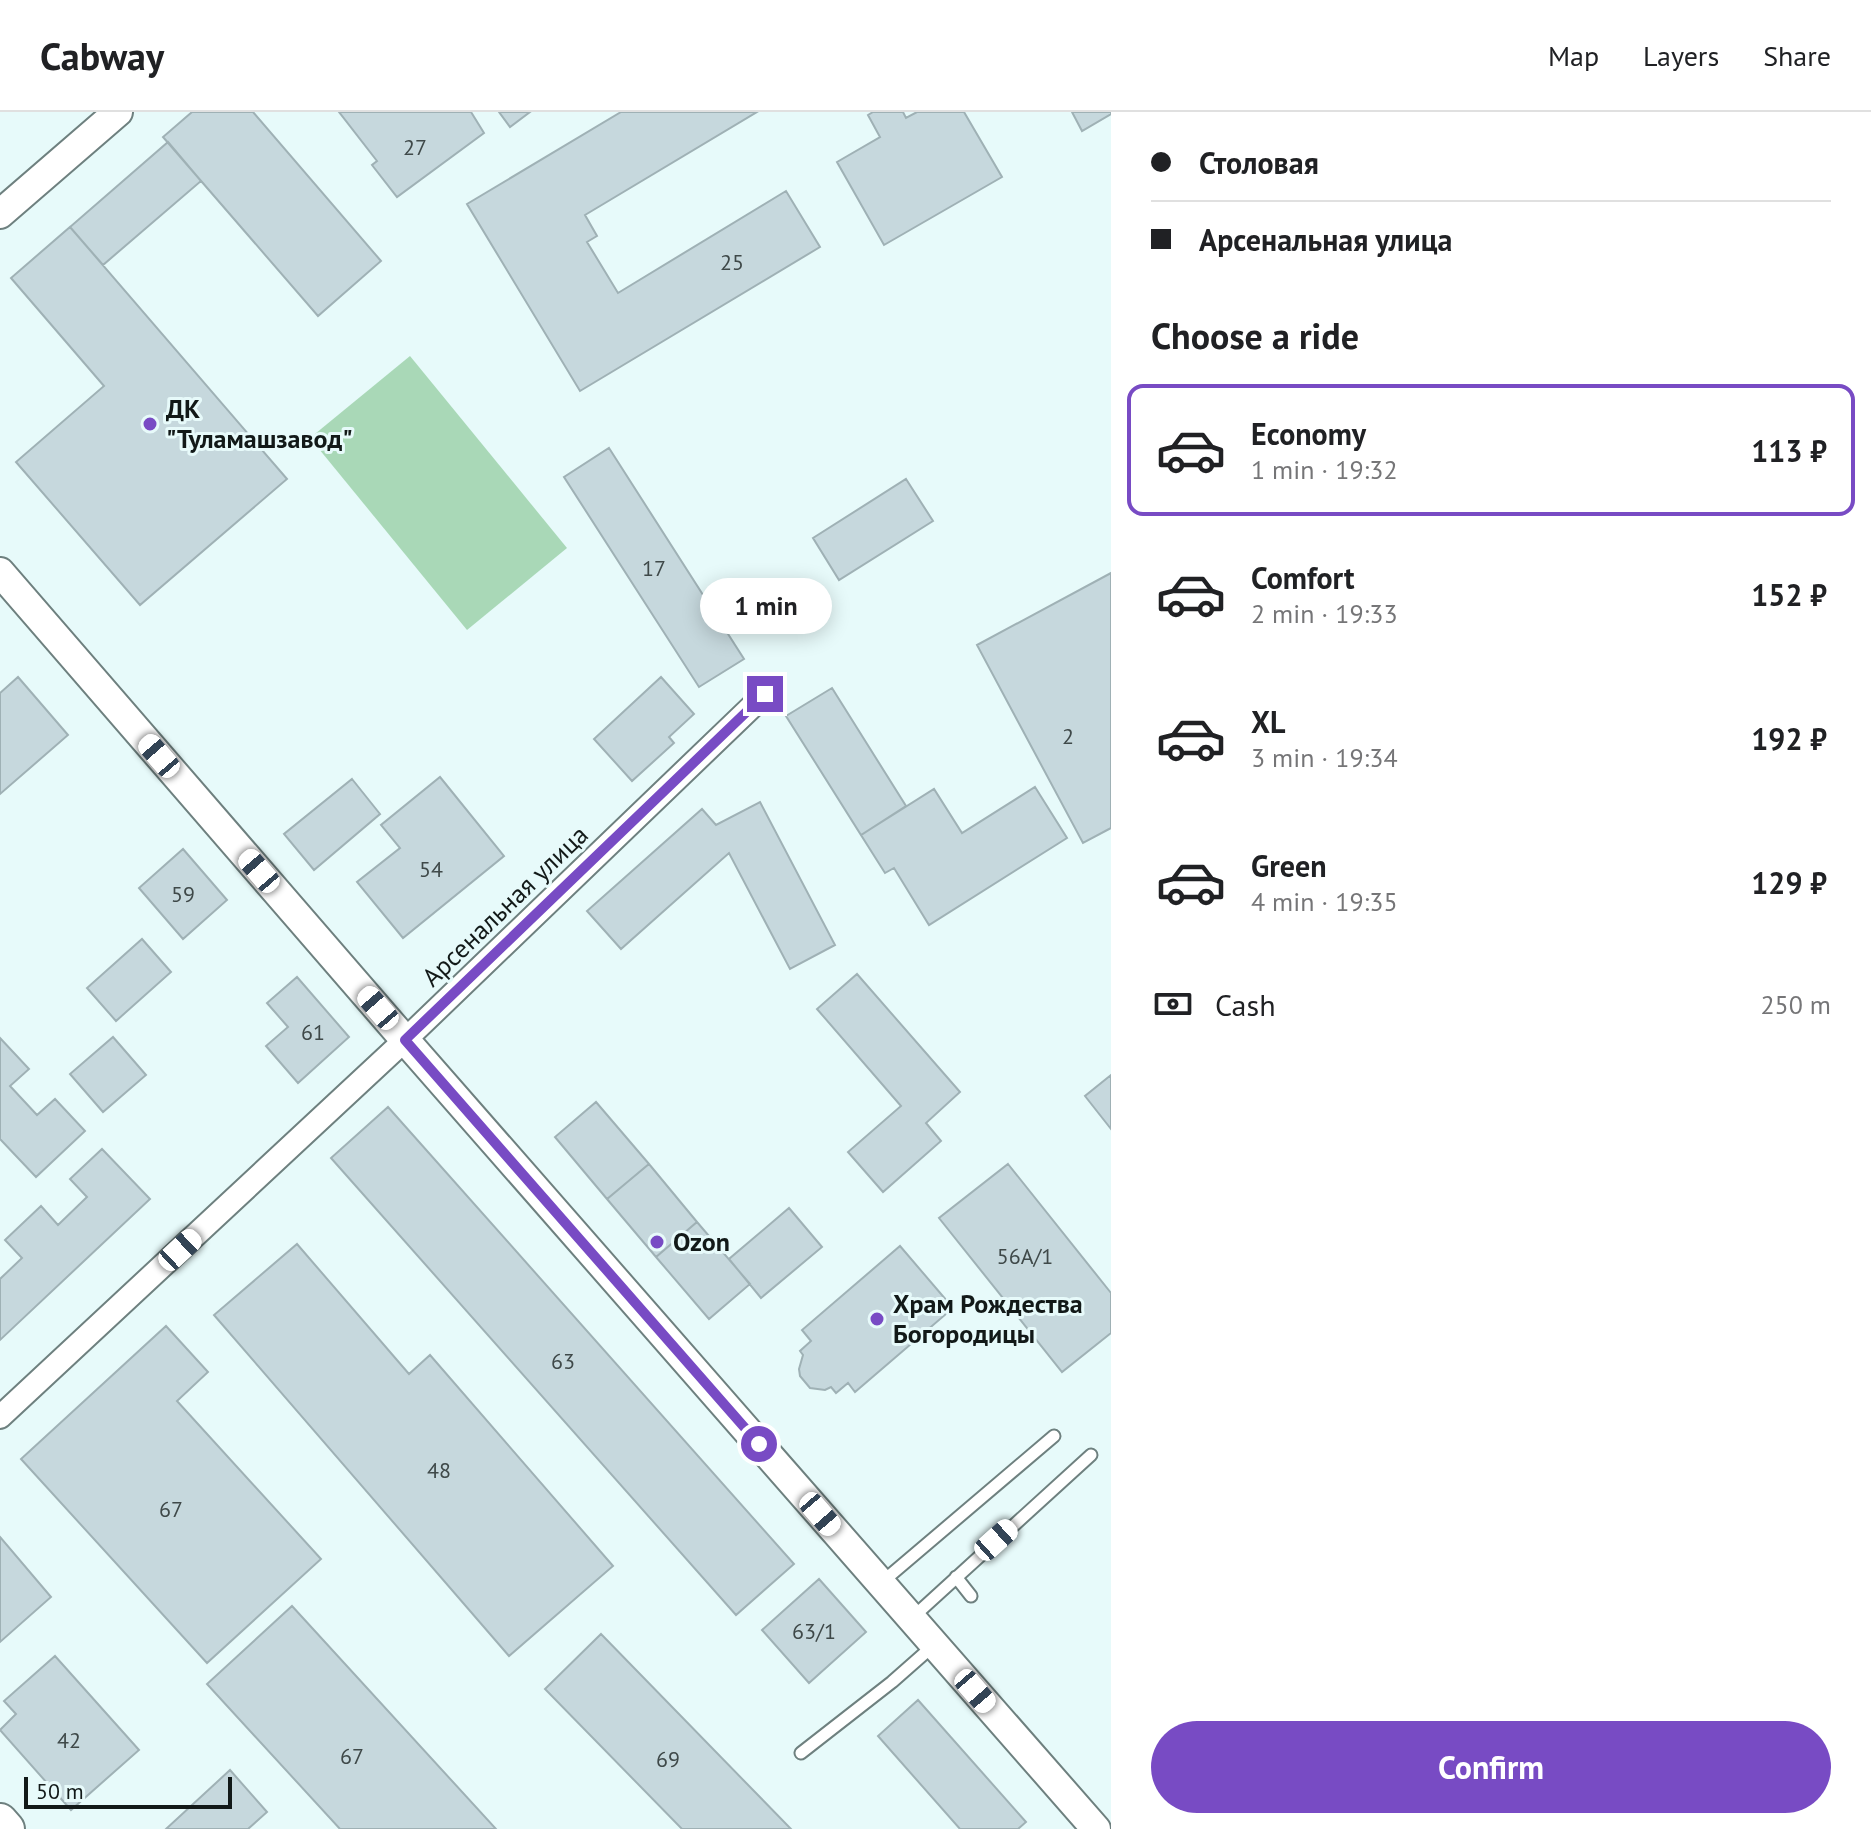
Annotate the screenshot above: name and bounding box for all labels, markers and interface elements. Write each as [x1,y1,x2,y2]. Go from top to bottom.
text: Cabway [40,31,164,80]
text: Map [1548,37,1599,74]
text: Layers [1643,37,1719,74]
text: Share [1763,37,1831,74]
house number: 27 [403,133,427,161]
text: Столовая [1199,143,1319,182]
text: Арсенальная улица [1199,220,1452,259]
house number: 25 [720,248,744,276]
text: Choose a ride [1151,312,1359,359]
place label: ДК "Туламашзавод" [166,392,353,455]
icon: car [1155,414,1227,486]
text: Economy [1251,414,1366,453]
marker: ДК "Туламашзавод" [141,415,159,433]
text: 113 ₽ [1751,431,1827,470]
text: 1 min · 19:32 [1251,453,1398,486]
house number: 17 [642,554,666,582]
icon: car [1155,558,1227,630]
text: Comfort [1251,558,1354,597]
text: 152 ₽ [1751,575,1827,614]
callout: 1 min [699,578,831,634]
text: 1 min [734,589,798,622]
text: 2 min · 19:33 [1251,597,1398,630]
route end [747,676,783,712]
icon: car [1155,702,1227,774]
text: XL [1251,702,1285,741]
text: 192 ₽ [1751,719,1827,758]
house number: 2 [1062,722,1074,750]
car [134,730,184,782]
text: 3 min · 19:34 [1251,741,1398,774]
street label: Арсенальная улица [415,818,595,993]
car [234,845,284,897]
icon: car [1155,846,1227,918]
text: Green [1251,846,1326,885]
house number: 54 [419,855,443,883]
text: 129 ₽ [1751,863,1827,902]
house number: 59 [171,880,195,908]
text: 4 min · 19:35 [1251,885,1398,918]
car [353,982,403,1034]
icon: cash [1151,982,1195,1026]
text: Cash [1215,985,1276,1024]
text: 250 m [1760,988,1831,1021]
house number: 61 [301,1018,325,1046]
car [154,1225,206,1275]
place label: Ozon [673,1225,730,1258]
marker: Ozon [648,1233,666,1251]
house number: 56А/1 [997,1242,1053,1270]
place label: Храм Рождества Богородицы [893,1287,1083,1350]
marker: Храм Рождества Богородицы [868,1310,886,1328]
house number: 63 [551,1347,575,1375]
route start [741,1426,777,1462]
house number: 48 [427,1456,451,1484]
car [795,1488,845,1540]
house number: 67 [159,1495,183,1523]
car [970,1515,1022,1565]
house number: 63/1 [792,1617,836,1645]
car [950,1665,1000,1717]
button: Confirm [1151,1721,1831,1813]
house number: 42 [57,1726,81,1754]
house number: 67 [340,1742,364,1770]
house number: 69 [656,1745,680,1773]
scale bar [24,1773,232,1809]
text: 50 m [36,1777,84,1805]

